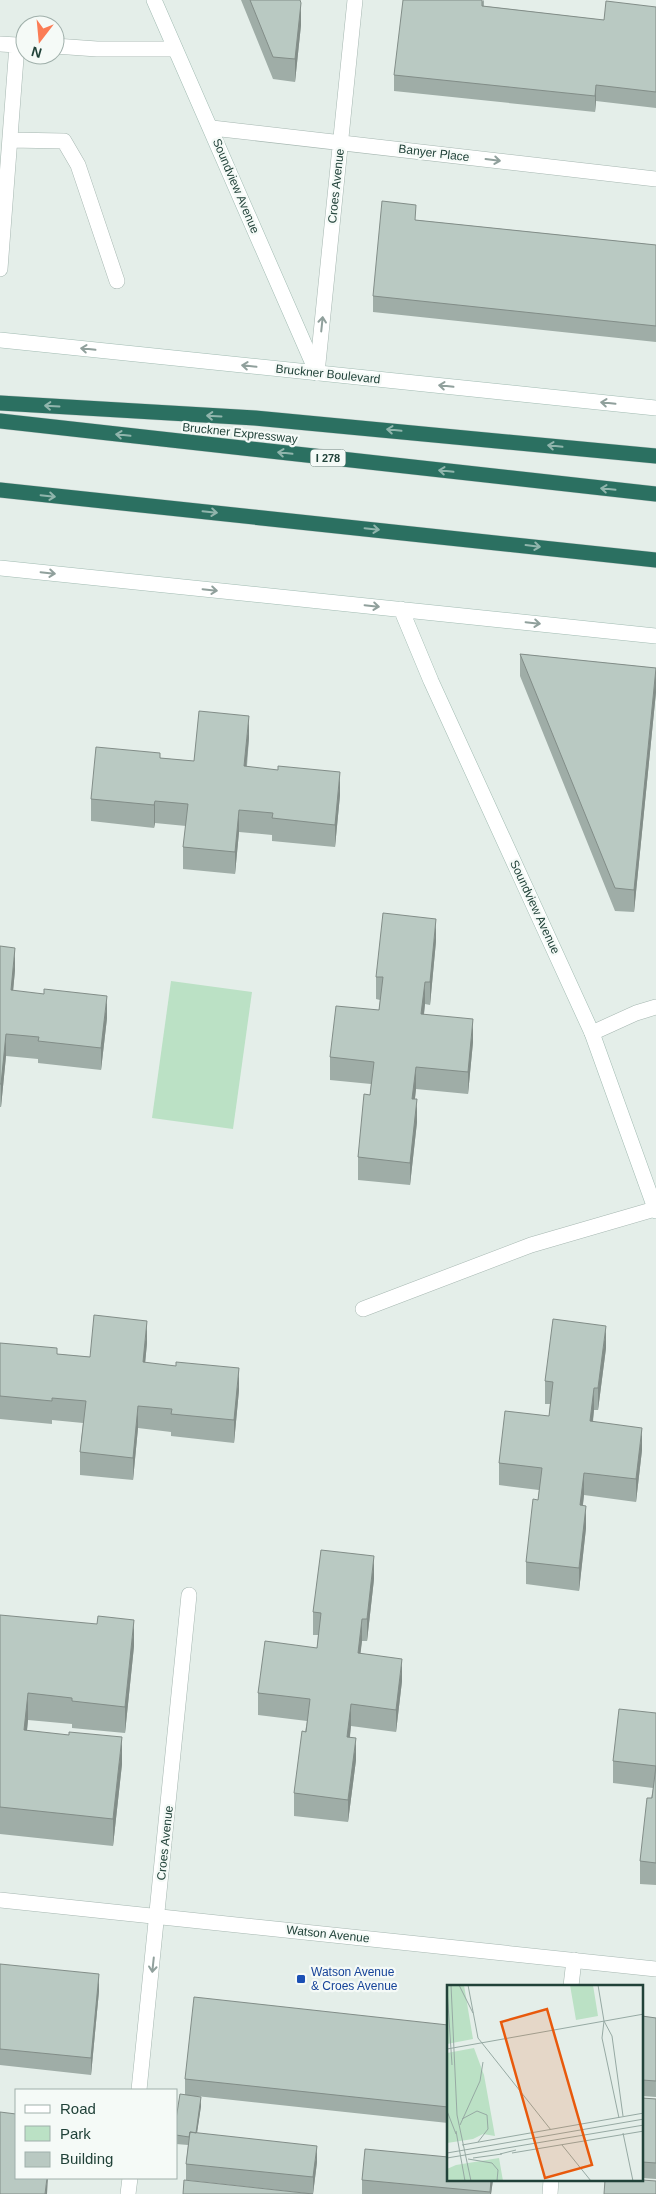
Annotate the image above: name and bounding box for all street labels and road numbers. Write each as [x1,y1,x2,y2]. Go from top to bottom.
street label: Soundview Avenue [210,136,262,236]
street label: Banyer Place [398,142,471,164]
street label: Croes Avenue [325,148,347,224]
street label: Bruckner Boulevard [275,362,381,386]
street label: Bruckner Expressway [182,420,298,446]
road number: I 278 [310,449,346,466]
street label: Soundview Avenue [507,858,563,956]
street label: Croes Avenue [154,1805,176,1881]
street label: Watson Avenue [286,1923,371,1945]

